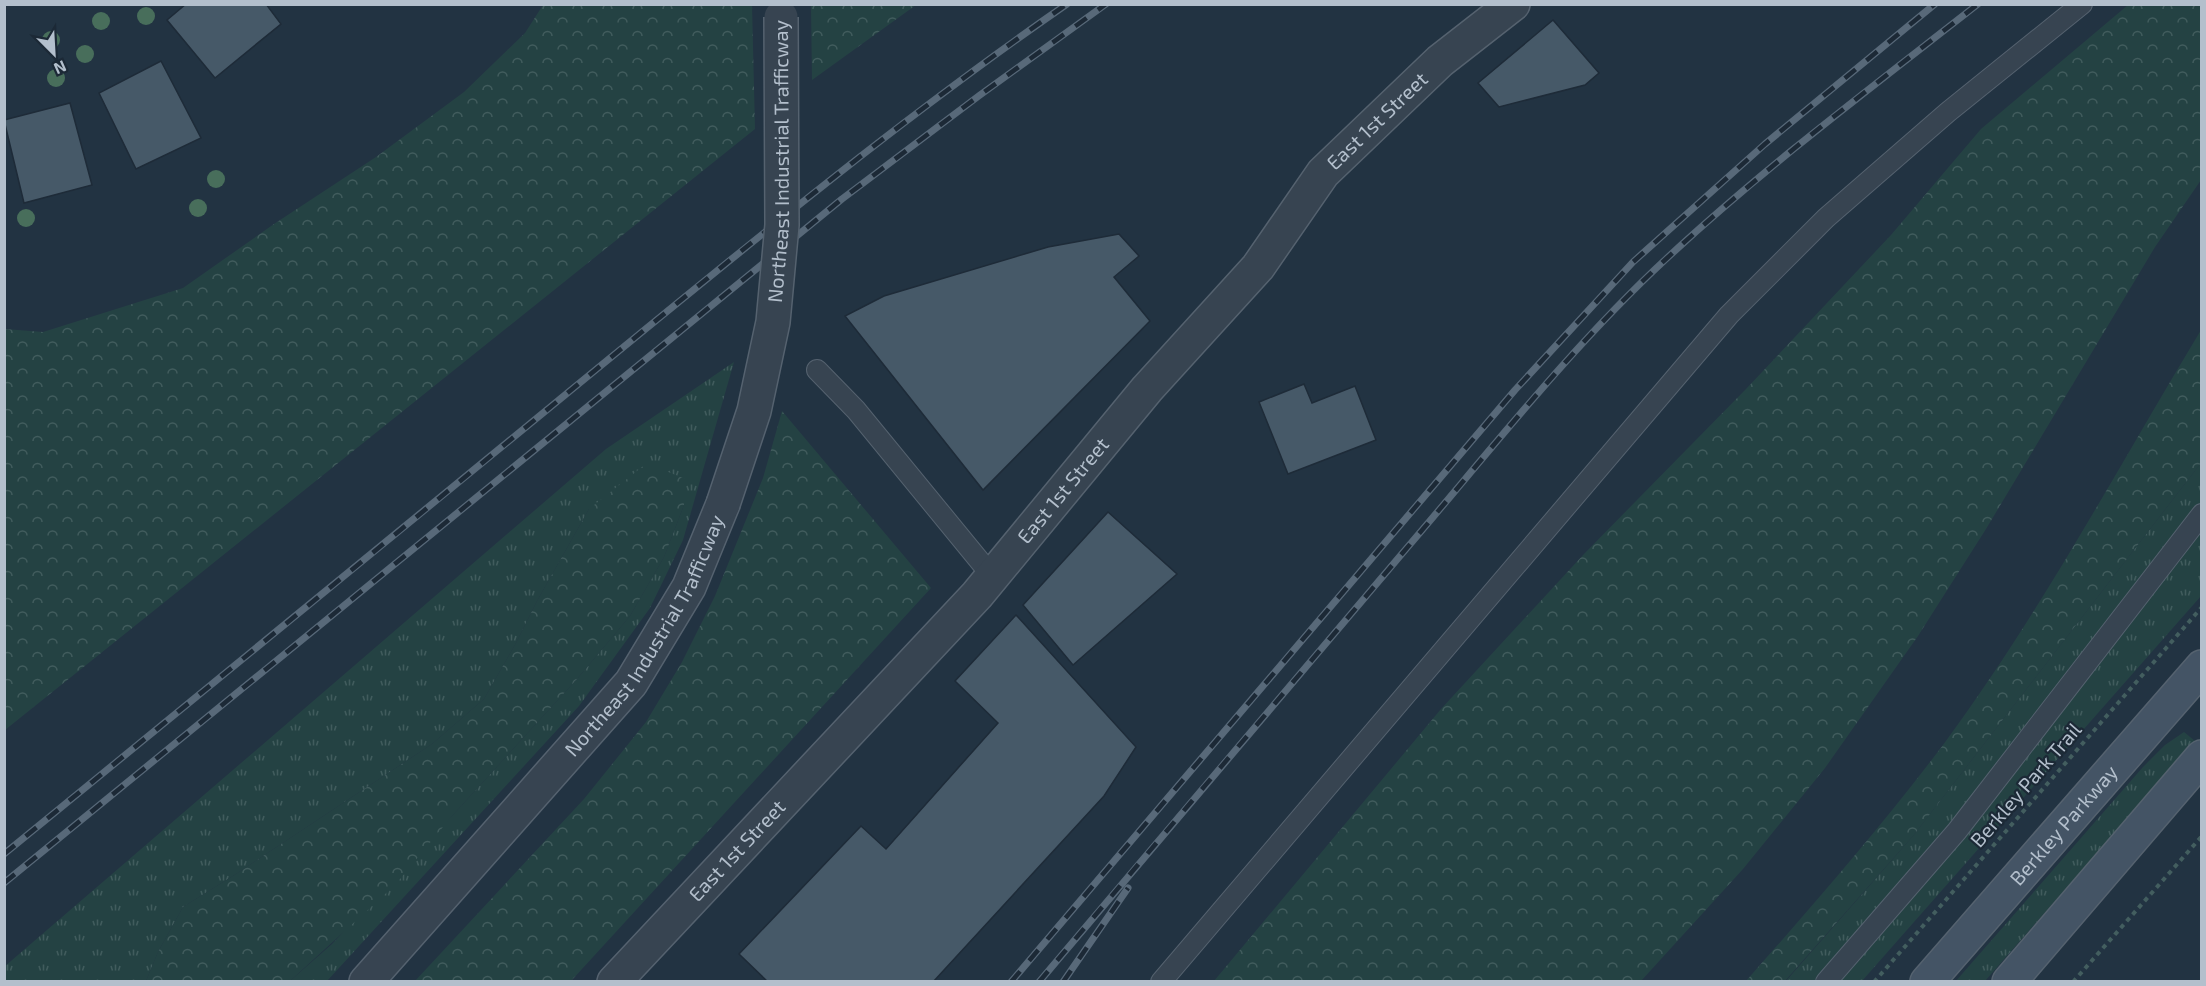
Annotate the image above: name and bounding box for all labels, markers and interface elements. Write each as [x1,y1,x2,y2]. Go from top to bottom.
street label: Northeast Industrial Trafficway [762,20,793,304]
north arrow [24,24,84,84]
text: N [51,57,69,79]
street label: East 1st Street [1321,66,1432,174]
street label: East 1st Street [1012,432,1113,548]
street label: Northeast Industrial Trafficway [559,511,728,761]
street label: Berkley Park Trail [1965,717,2086,851]
street label: Berkley Parkway [2004,759,2122,890]
street label: East 1st Street [683,794,790,906]

